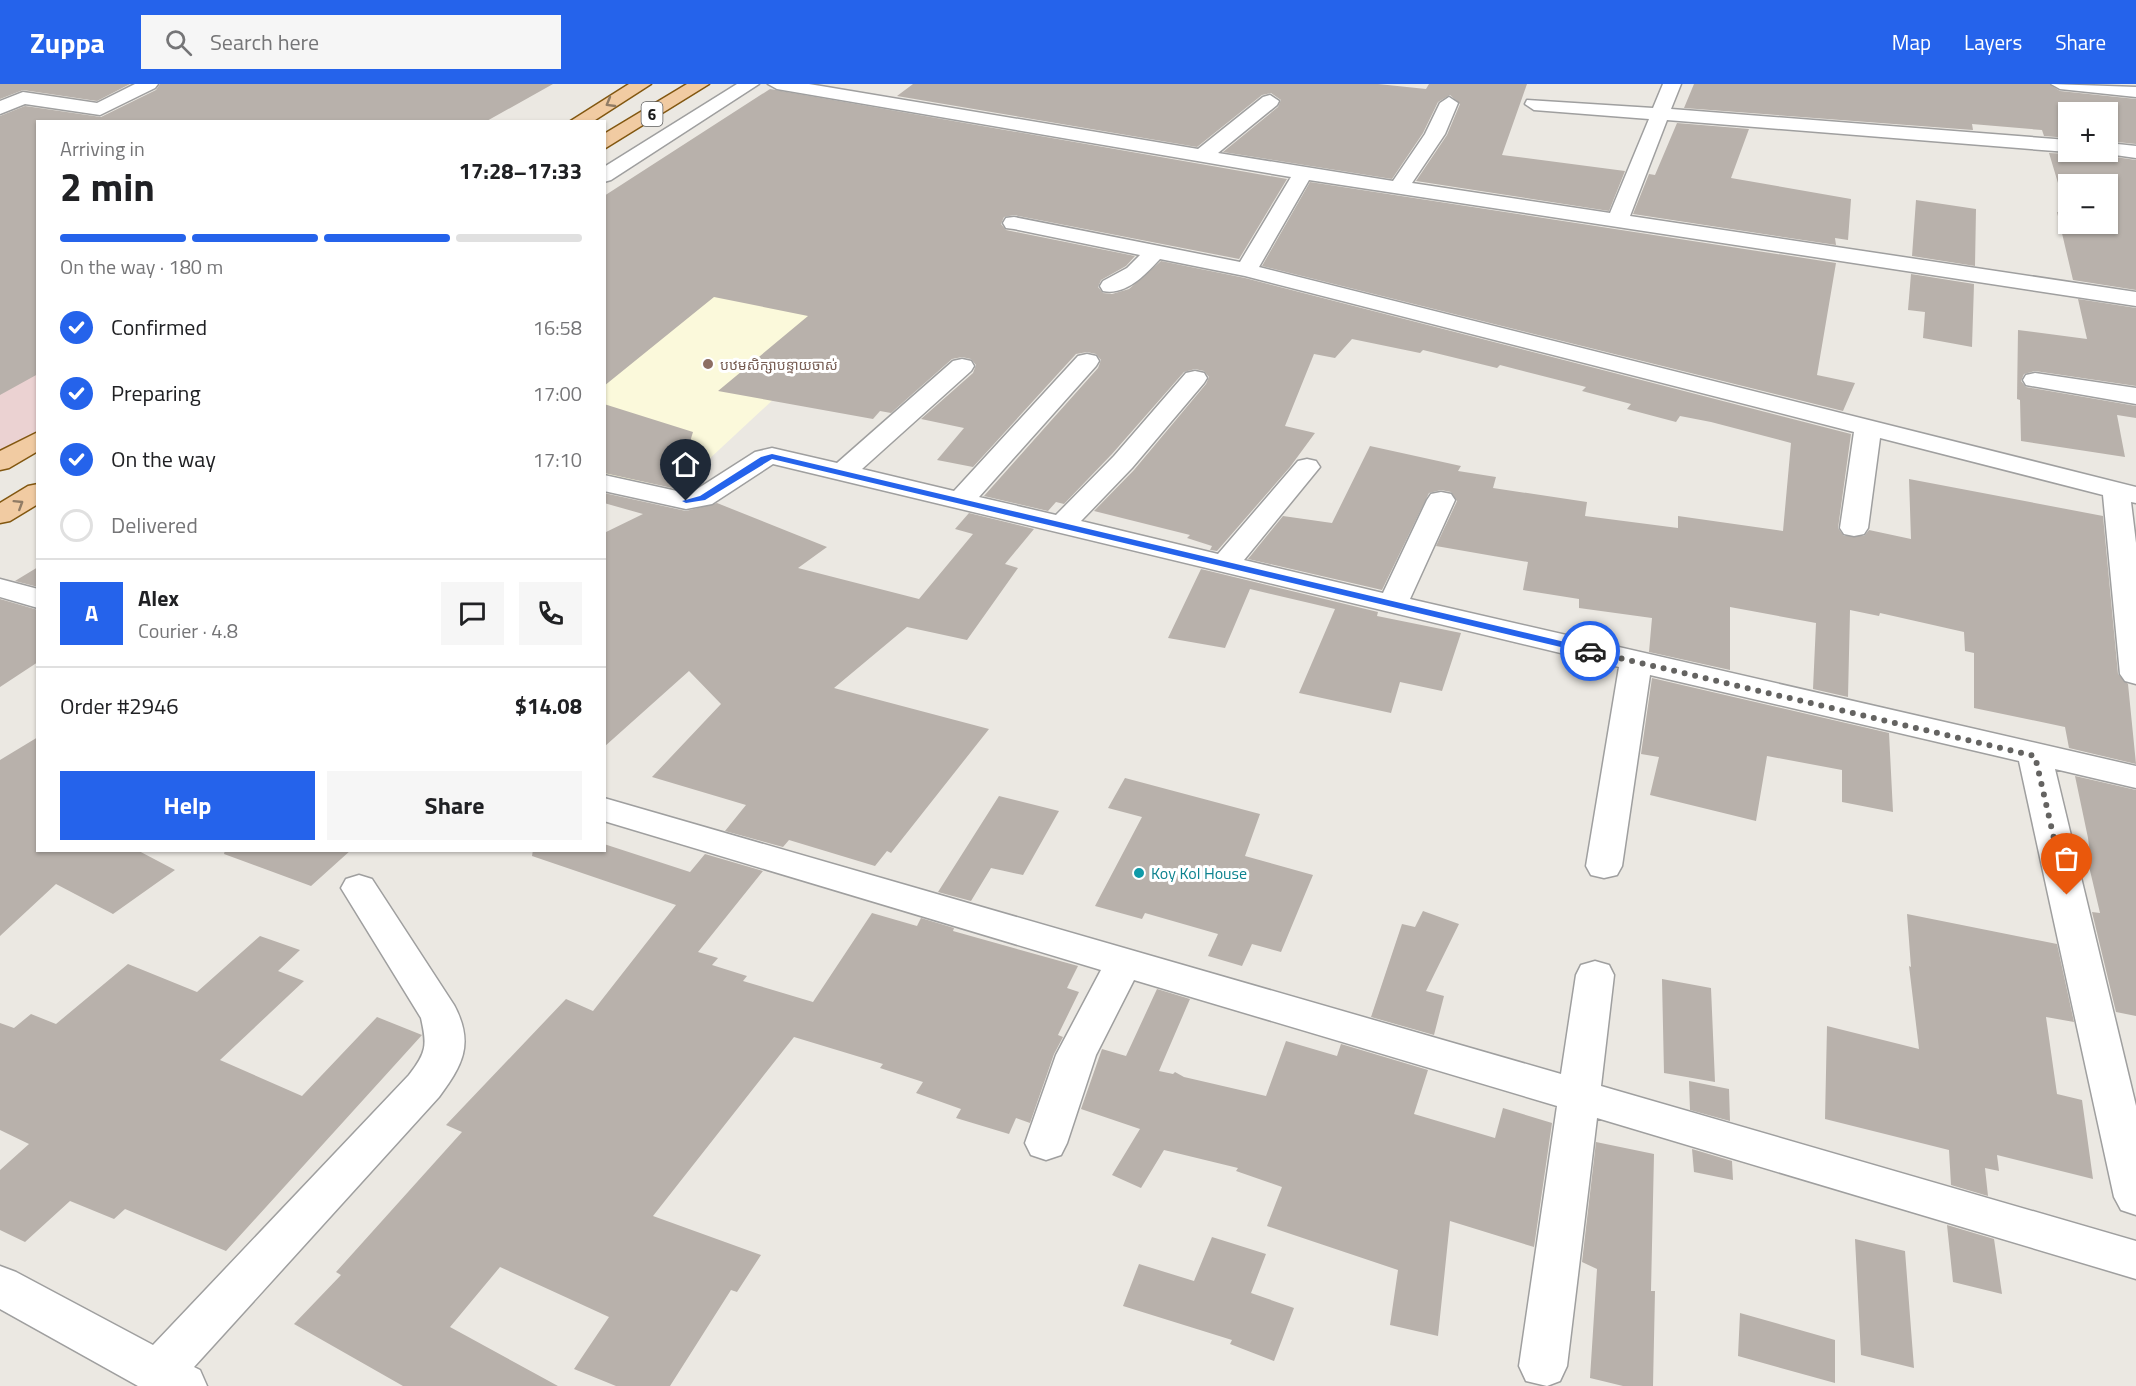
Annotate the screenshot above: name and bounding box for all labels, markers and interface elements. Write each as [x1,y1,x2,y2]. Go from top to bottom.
search box [141,15,561,69]
text: Zuppa [30,21,105,64]
text: Search here [210,25,319,59]
icon: search [162,26,195,59]
text: Map [1892,26,1931,58]
text: Layers [1964,26,2022,58]
text: Share [2055,26,2106,58]
one-way arrow [606,95,616,107]
road number: 6 [642,102,662,126]
map controls [2058,102,2118,234]
button: + [2058,102,2118,162]
text: Arriving in [60,133,145,164]
text: 17:28–17:33 [459,154,582,188]
text: 2 min [60,157,155,216]
button: − [2058,174,2118,234]
text: On the way · 180 m [60,251,223,282]
text: Confirmed [111,310,207,344]
icon: check [60,311,93,344]
text: 16:58 [533,312,582,343]
place label: បឋមសិក្សាបន្ទាយចាស់ [720,354,838,375]
marker: បឋមសិក្សាបន្ទាយចាស់ [701,357,715,371]
text: Preparing [111,376,201,410]
icon: check [60,377,93,410]
text: 17:00 [533,378,582,409]
pin [660,439,711,501]
text: On the way [111,442,216,476]
icon: check [60,443,93,476]
text: 17:10 [533,444,582,475]
icon: home [669,448,702,481]
one-way arrow [13,499,23,511]
text: Delivered [111,508,198,542]
text: Alex [138,581,179,615]
button: chat [441,582,504,645]
button: phone [519,582,582,645]
text: A [85,596,98,630]
text: Courier · 4.8 [138,615,238,646]
courier [1560,621,1620,681]
icon: car [1574,635,1607,668]
text: Order #2946 [60,689,179,723]
text: $14.08 [515,689,582,723]
button: Help [60,771,315,840]
button: Share [327,771,582,840]
pin [2041,833,2092,895]
icon: bag [2050,842,2083,875]
place label: Koy Kol House [1151,861,1247,885]
marker: Koy Kol House [1132,866,1146,880]

